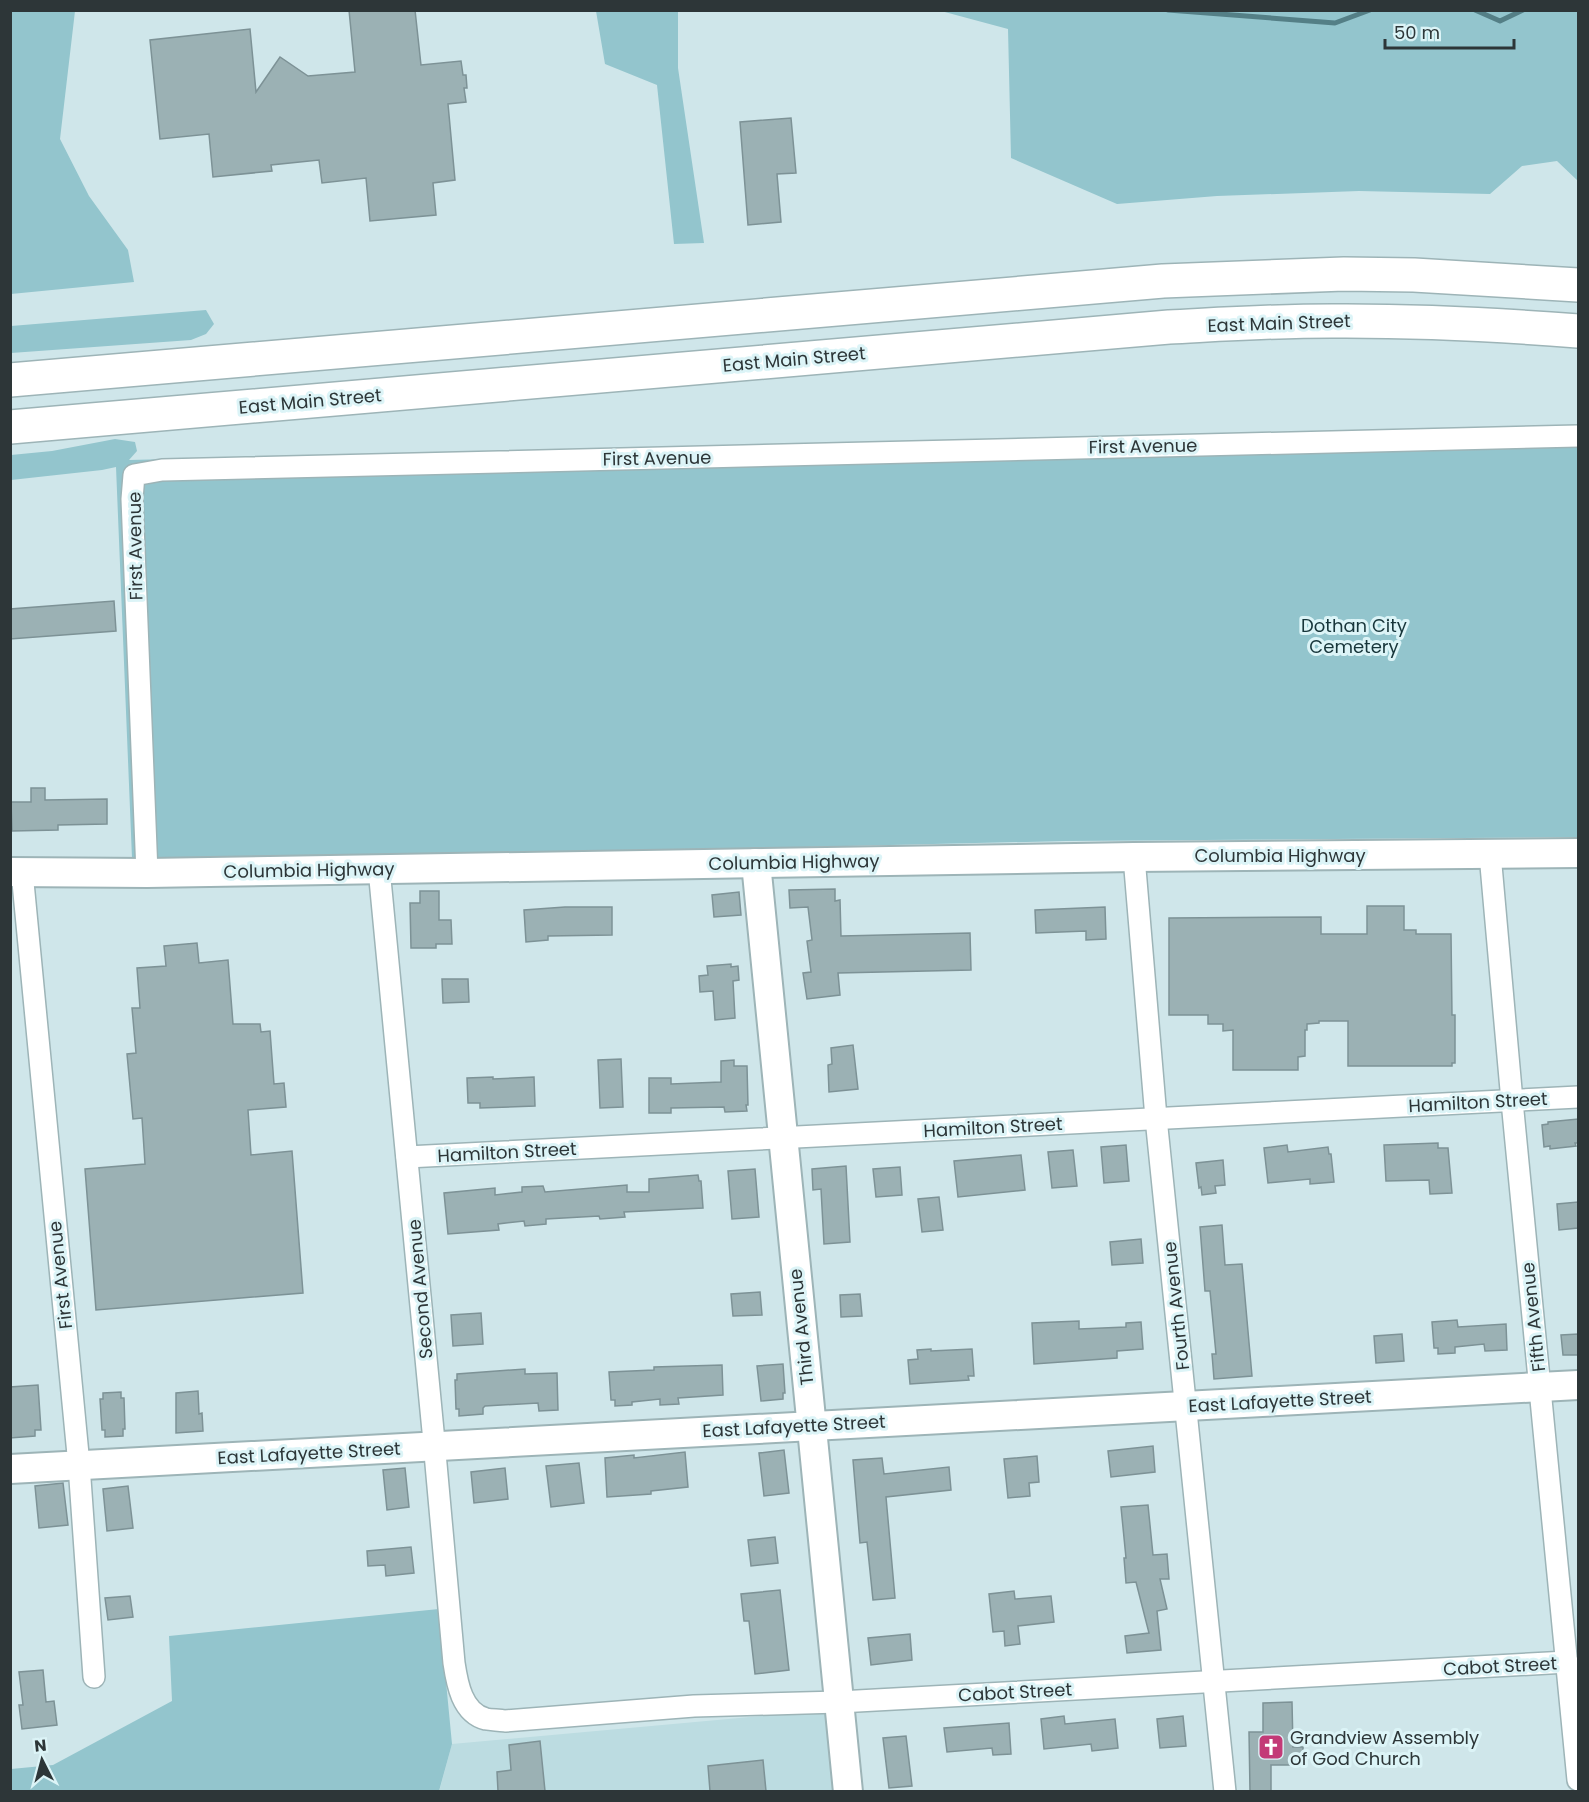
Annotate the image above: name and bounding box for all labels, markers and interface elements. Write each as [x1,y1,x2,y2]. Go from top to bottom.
scale bar [1385,12,1514,50]
text: 50 m [1394,20,1440,45]
street label: East Main Street [1207,308,1351,338]
street label: East Main Street [722,340,866,378]
street label: East Main Street [238,382,382,420]
street label: First Avenue [1089,433,1197,459]
street label: First Avenue [603,445,711,471]
street label: First Avenue [122,492,148,600]
park label: Dothan City Cemetery [1301,613,1407,659]
street label: Columbia Highway [1194,843,1366,868]
street label: Columbia Highway [708,848,880,876]
street label: Columbia Highway [223,856,395,884]
street label: Hamilton Street [1408,1086,1548,1118]
street label: Hamilton Street [923,1111,1063,1143]
street label: Hamilton Street [437,1136,577,1168]
street label: Second Avenue [401,1218,439,1360]
street label: First Avenue [42,1220,78,1330]
street label: Fourth Avenue [1157,1240,1195,1372]
street label: Fifth Avenue [1515,1261,1551,1373]
street label: Third Avenue [782,1268,820,1386]
street label: East Lafayette Street [1188,1384,1372,1418]
street label: East Lafayette Street [702,1409,886,1443]
street label: East Lafayette Street [217,1436,401,1470]
street label: Cabot Street [1443,1651,1557,1681]
street label: Cabot Street [958,1677,1072,1707]
place label: Grandview Assembly of God Church [1290,1725,1479,1771]
north arrow [12,1730,72,1790]
church icon: Grandview Assembly of God Church [1256,1732,1286,1762]
text: N [33,1734,48,1758]

